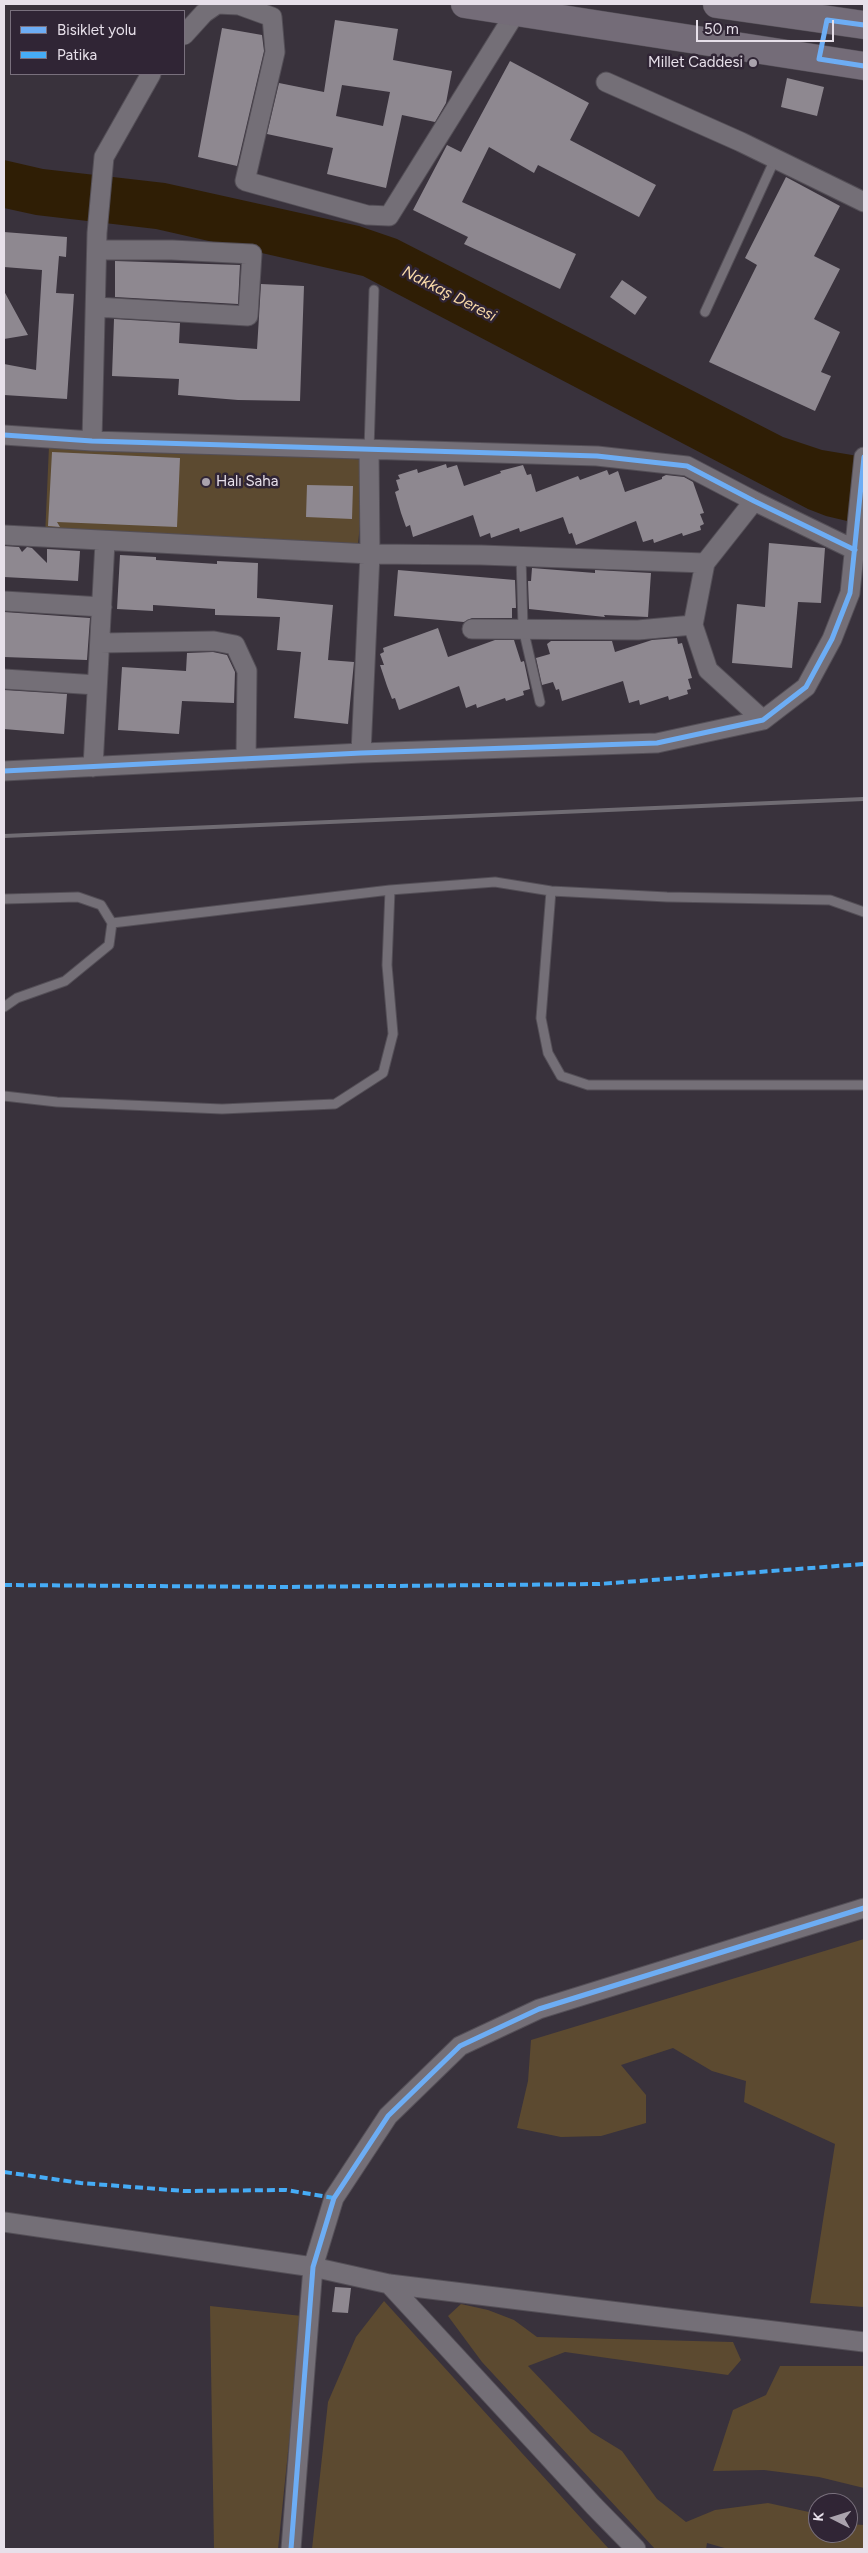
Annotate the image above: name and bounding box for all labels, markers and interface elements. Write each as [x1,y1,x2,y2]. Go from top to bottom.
legend [10,10,185,75]
scale bar [698,10,836,42]
text: 50 m [704,20,739,38]
text: Bisiklet yolu [57,21,136,39]
text: Patika [57,46,97,64]
place label: Millet Caddesi [648,54,743,72]
marker: Millet Caddesi [747,57,759,69]
water label: Nakkaş Deresi [399,262,499,326]
place label: Halı Saha [216,473,278,491]
marker: Halı Saha [200,476,212,488]
north arrow [808,2493,858,2543]
text: K [810,2511,827,2522]

